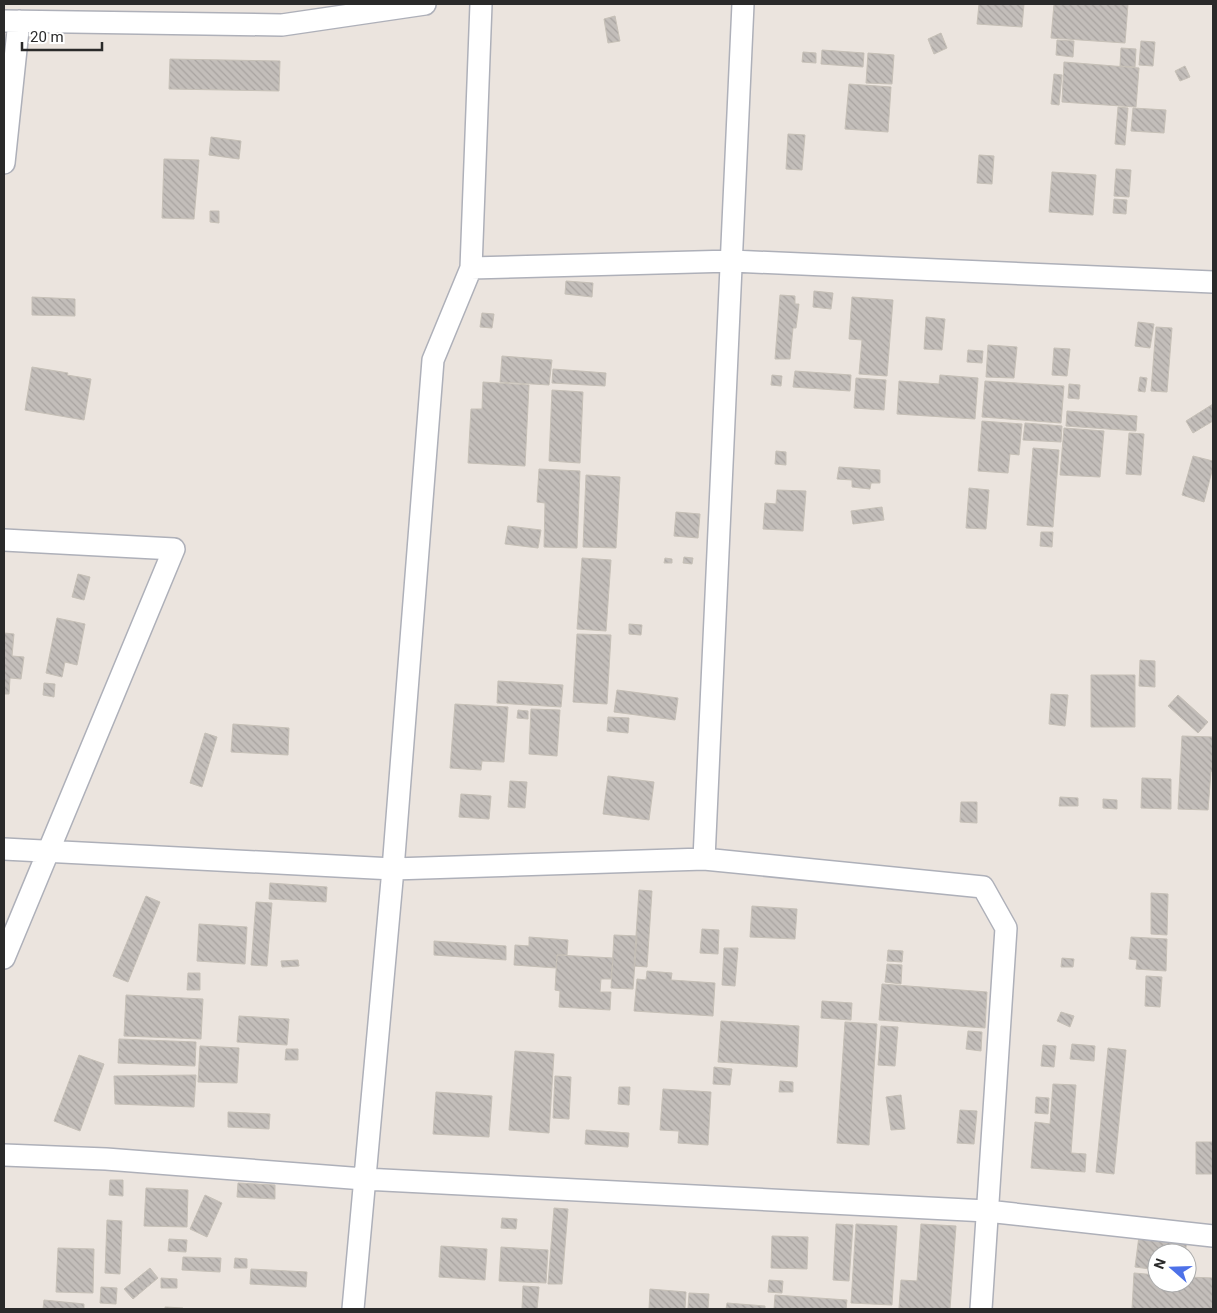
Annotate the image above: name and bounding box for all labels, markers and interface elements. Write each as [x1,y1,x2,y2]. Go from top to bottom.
scale bar [22,20,102,52]
text: 20 m [30,28,64,46]
north arrow [1147,1243,1197,1293]
text: N [1151,1256,1169,1271]

